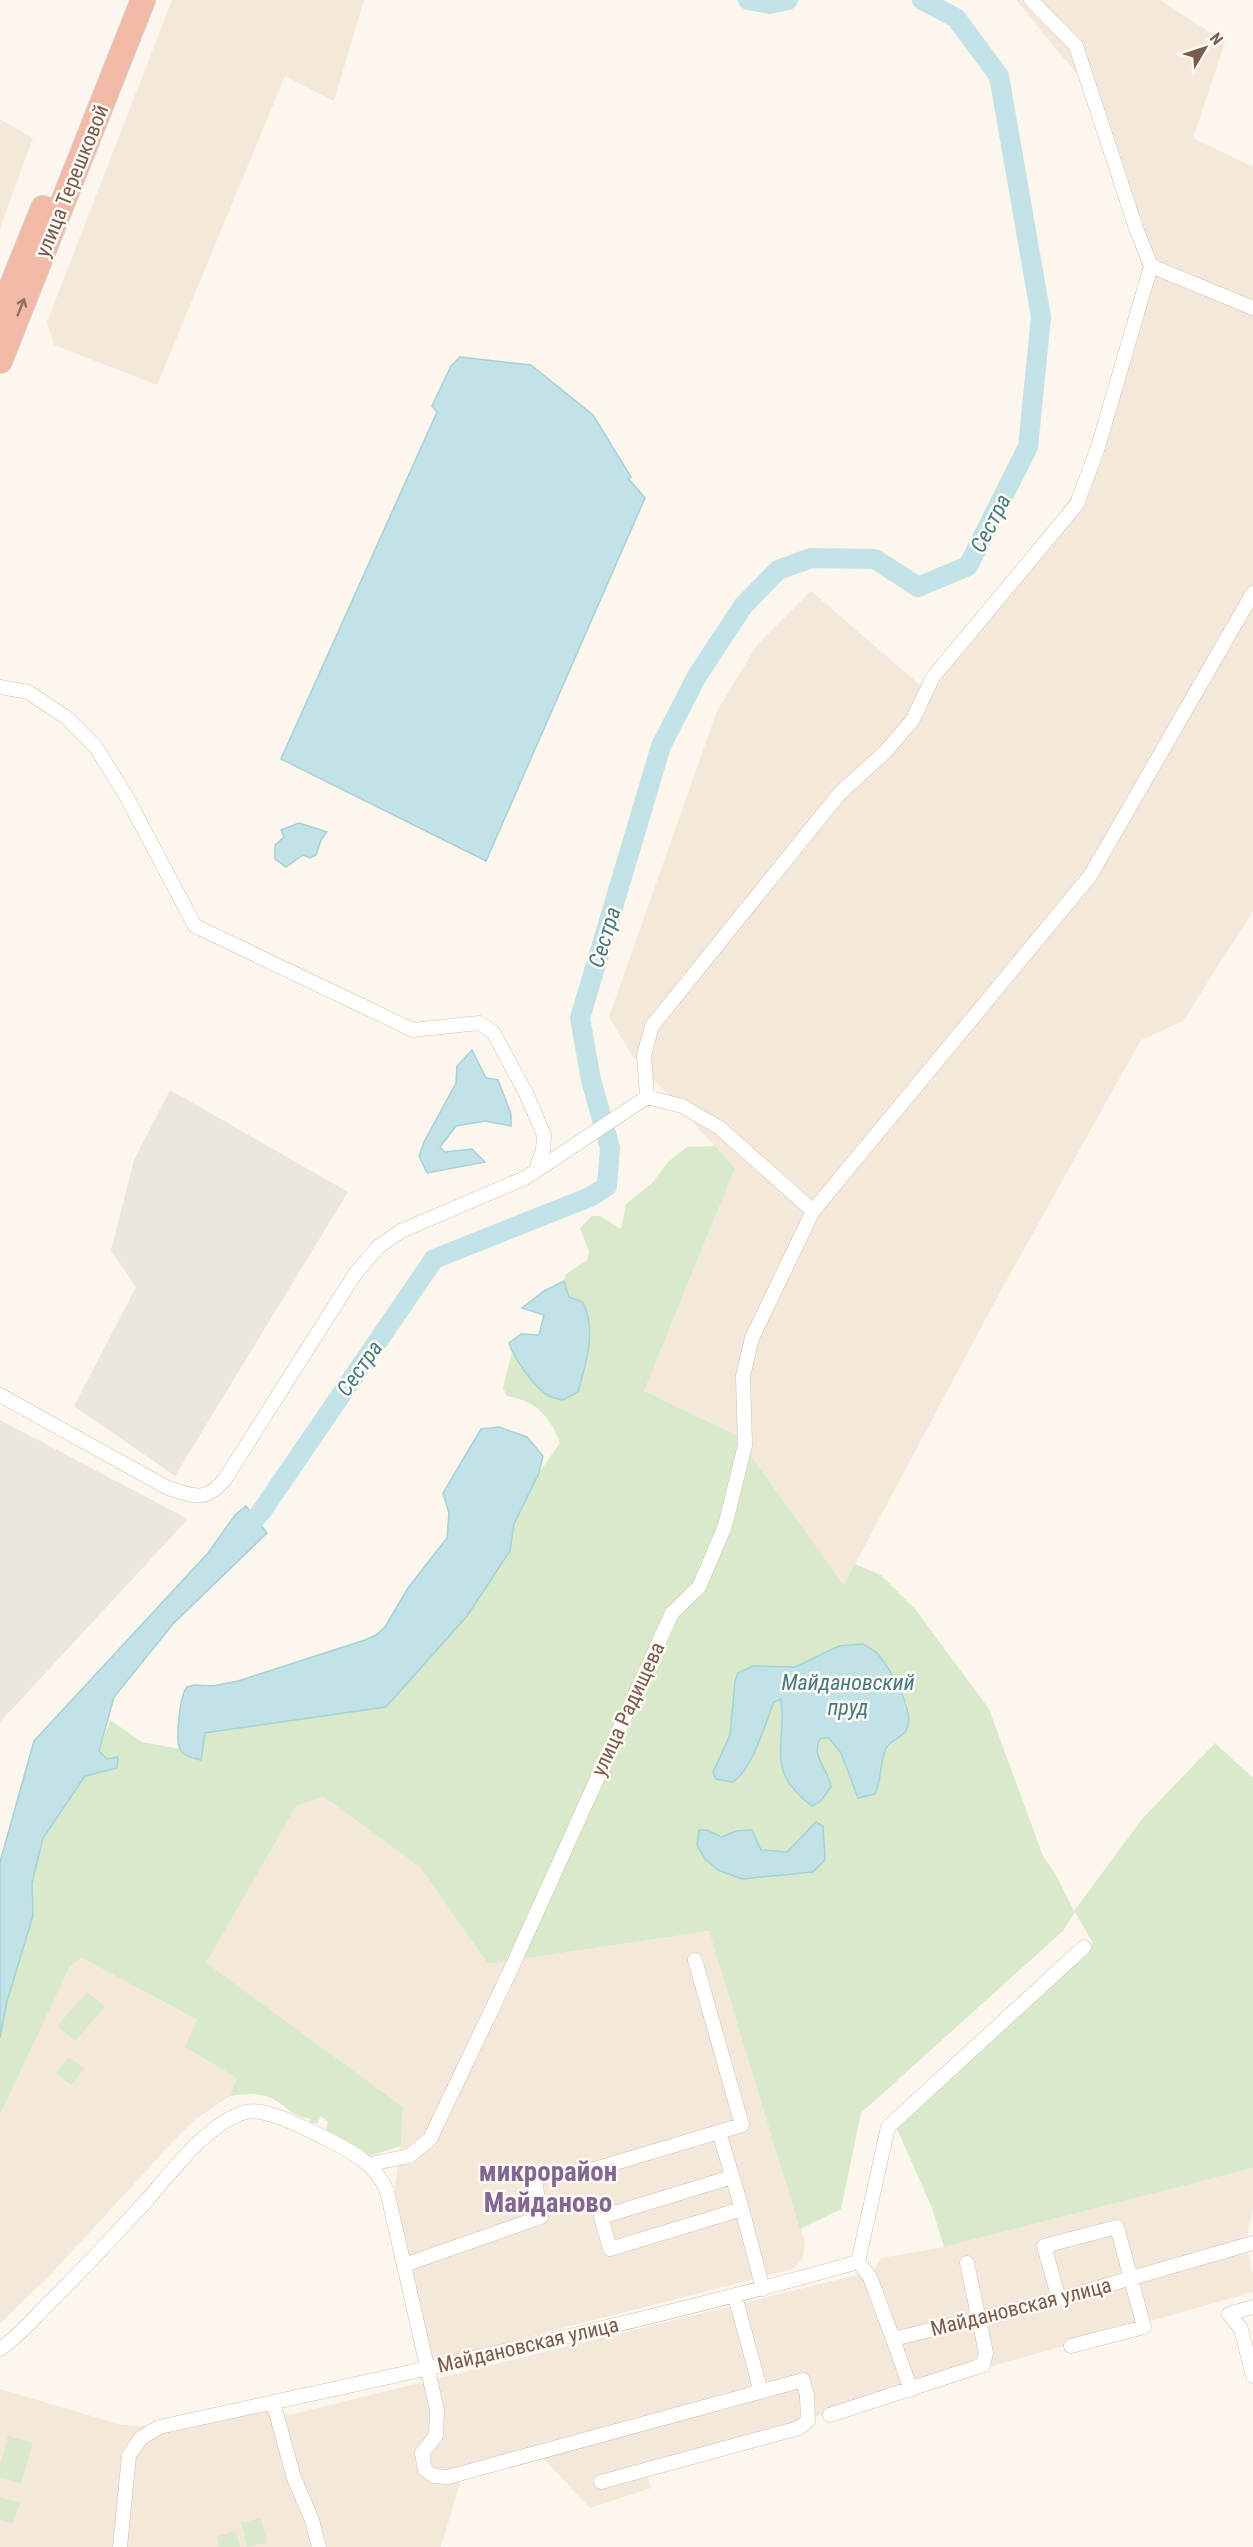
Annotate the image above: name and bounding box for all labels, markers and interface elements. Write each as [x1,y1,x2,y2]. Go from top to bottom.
north arrow [1175,18,1235,78]
text: N [1206,29,1227,49]
street label: улица Терешковой [30,101,114,261]
one-way arrow [17,298,28,317]
water label: Сестра [965,490,1016,556]
water label: Сестра [583,904,625,970]
water label: Сестра [331,1336,387,1401]
street label: улица Радищева [586,1638,670,1780]
water label: Майдановский пруд [781,1670,915,1720]
district label: микрорайон Майданово [479,2156,617,2219]
street label: Майдановская улица [928,2273,1114,2341]
street label: Майдановская улица [435,2312,621,2378]

